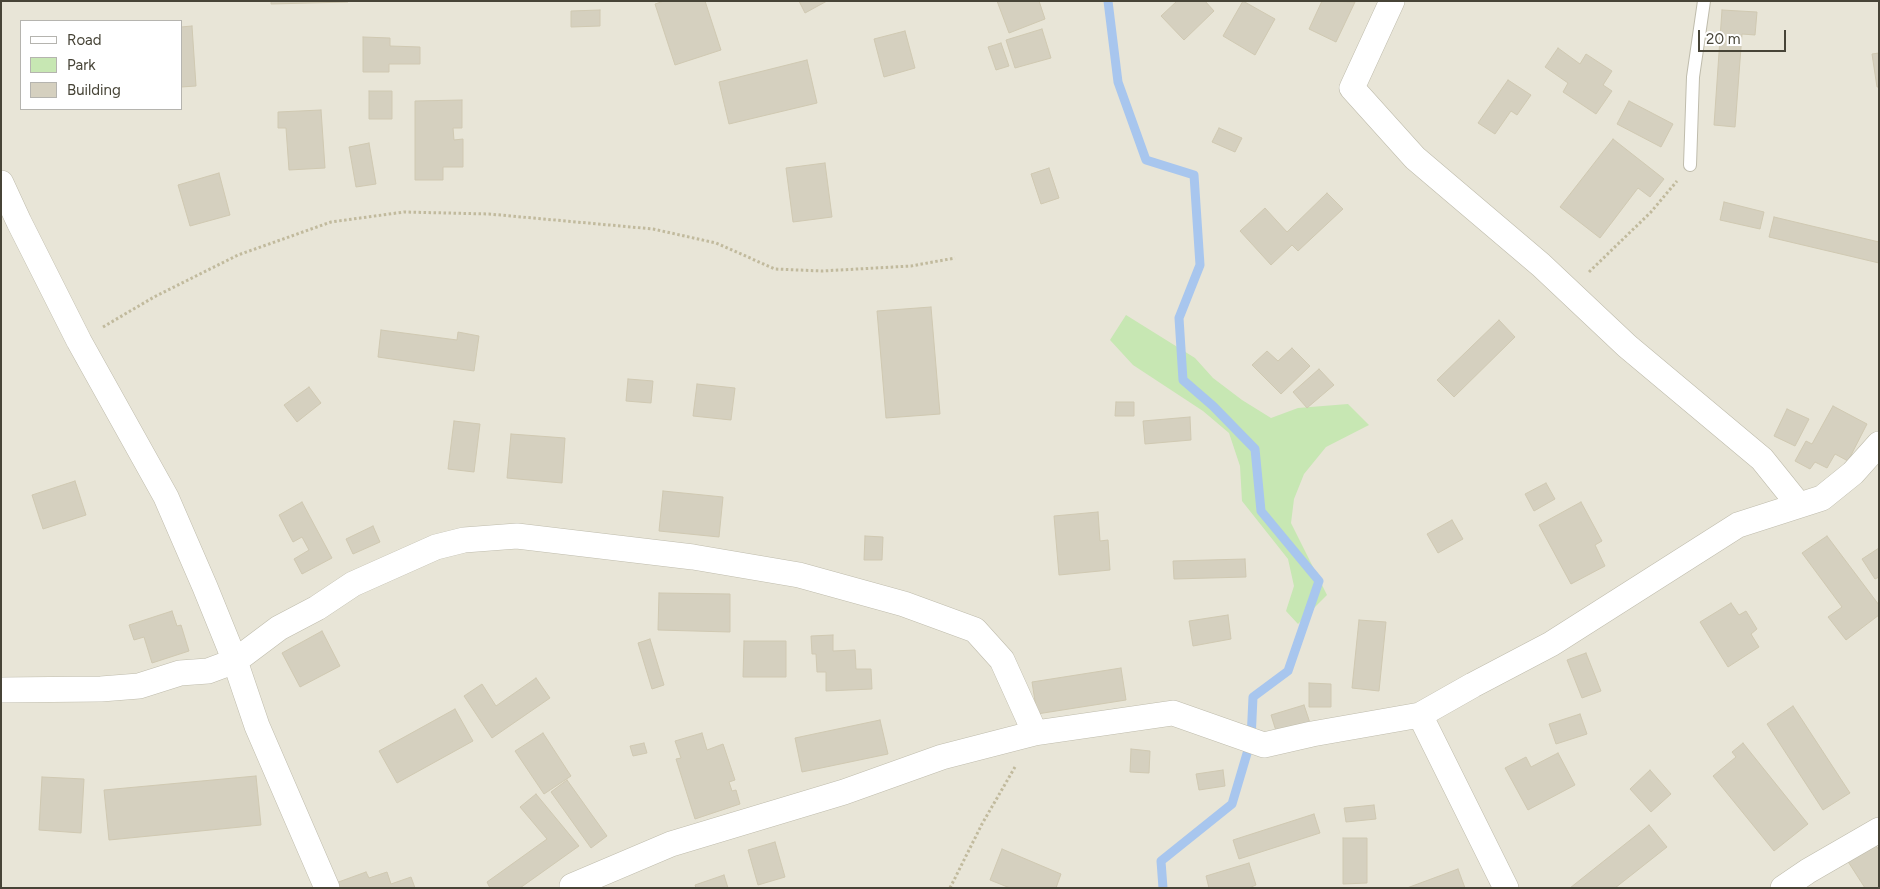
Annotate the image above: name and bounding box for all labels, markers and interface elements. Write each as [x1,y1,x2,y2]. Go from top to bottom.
legend [20,20,182,110]
scale bar [1700,20,1788,52]
text: 20 m [1706,30,1740,48]
text: Road [67,31,102,49]
text: Park [67,56,96,74]
text: Building [67,81,121,99]

